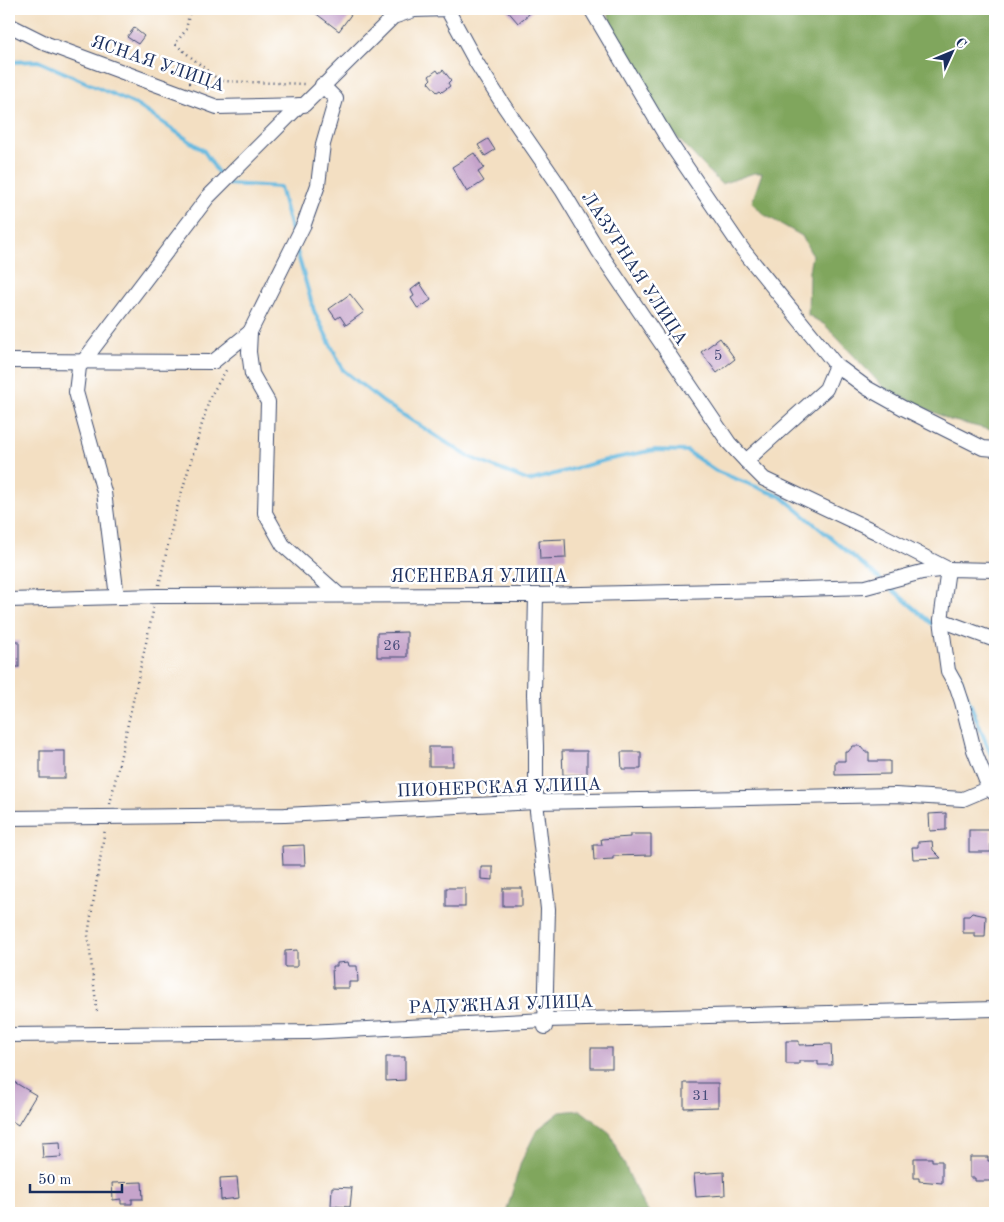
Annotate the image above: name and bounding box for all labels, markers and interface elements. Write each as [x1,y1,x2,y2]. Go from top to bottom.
north arrow [926,28,976,78]
street label: ЯСНАЯ УЛИЦА [88,33,227,95]
text: С [952,35,969,52]
street label: ЛАЗУРНАЯ УЛИЦА [578,189,691,349]
house number: 5 [714,349,722,364]
street label: ЯСЕНЕВАЯ УЛИЦА [391,568,568,586]
house number: 26 [383,639,401,654]
street label: ПИОНЕРСКАЯ УЛИЦА [396,775,602,801]
street label: РАДУЖНАЯ УЛИЦА [408,993,594,1017]
house number: 31 [692,1089,710,1104]
scale bar [30,1162,122,1194]
text: 50 m [38,1173,72,1188]

